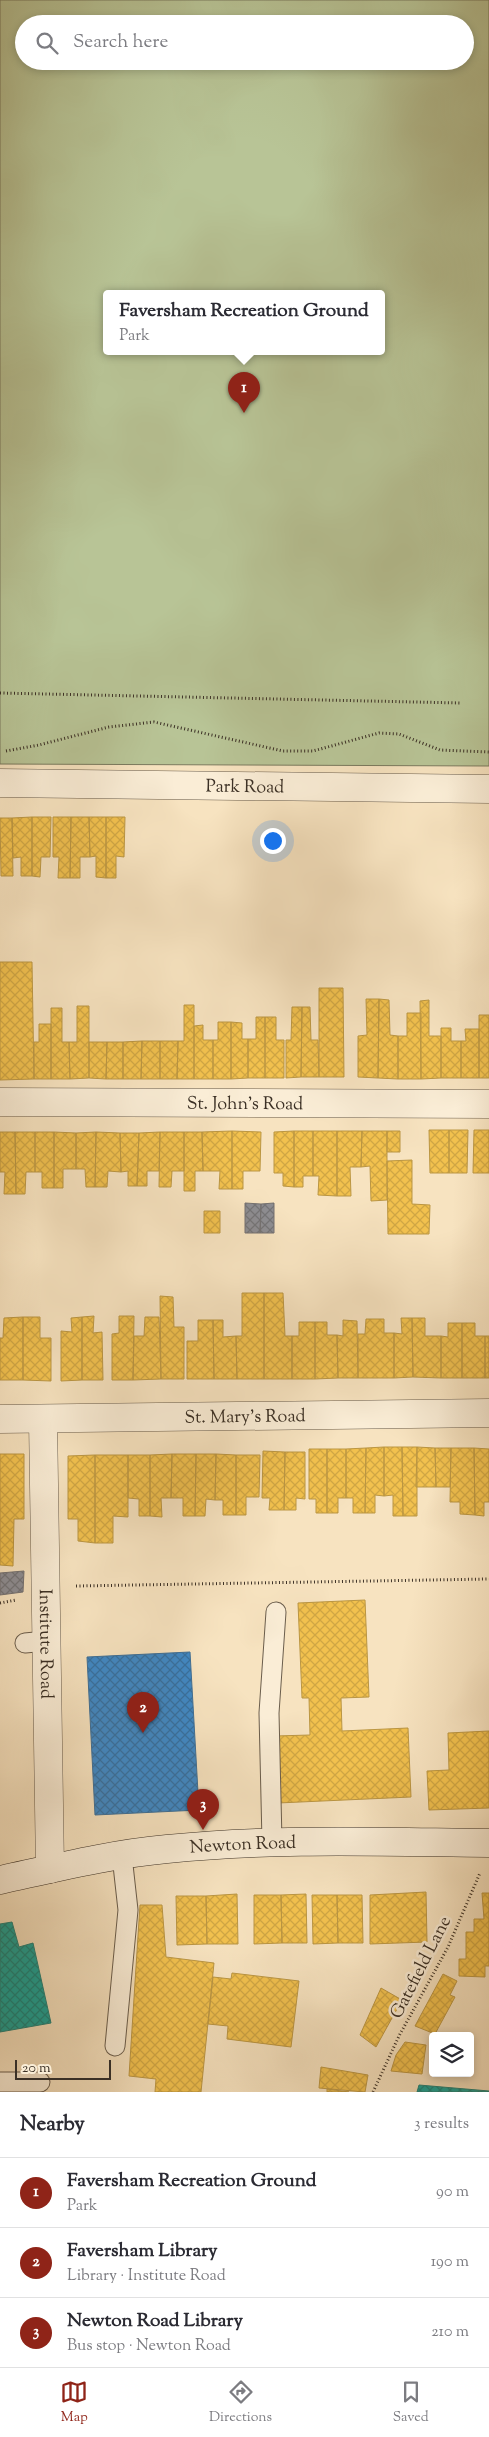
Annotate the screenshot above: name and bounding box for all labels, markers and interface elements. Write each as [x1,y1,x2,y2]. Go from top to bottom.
search box [15,15,474,70]
icon: search [33,29,61,57]
text: Search here [73,29,168,56]
popup [103,290,385,355]
text: Faversham Recreation Ground [119,298,369,325]
text: Park [119,325,150,348]
pin: 1 [228,372,260,413]
street label: Park Road [205,775,284,801]
your location [260,828,286,854]
street label: St. John's Road [187,1092,303,1118]
street label: St. Mary's Road [184,1404,306,1432]
street label: Institute Road [31,1589,58,1699]
pin: 2 [127,1692,159,1733]
pin: 3 [187,1789,219,1830]
street label: Newton Road [189,1831,296,1862]
street label: Gatefield Lane [385,1912,459,2024]
map controls [429,2032,474,2077]
button: layers [429,2032,474,2077]
scale bar [15,2057,111,2080]
text: 20 m [22,2059,51,2079]
text: Nearby [20,2110,85,2140]
text: 3 results [414,2113,469,2136]
text: Faversham Recreation Ground [67,2168,317,2195]
text: 1 [33,2181,39,2204]
text: 90 m [436,2181,469,2204]
text: Park [67,2195,98,2218]
text: Faversham Library [67,2238,218,2265]
text: 2 [32,2251,40,2274]
text: 190 m [431,2251,469,2274]
text: Library · Institute Road [67,2265,226,2288]
text: Newton Road Library [67,2308,243,2335]
text: 3 [33,2321,39,2344]
text: 210 m [431,2321,469,2344]
text: Bus stop · Newton Road [67,2335,231,2358]
tab: Map [60,2378,88,2428]
tab: Directions [209,2378,272,2428]
tab: Saved [393,2378,429,2428]

